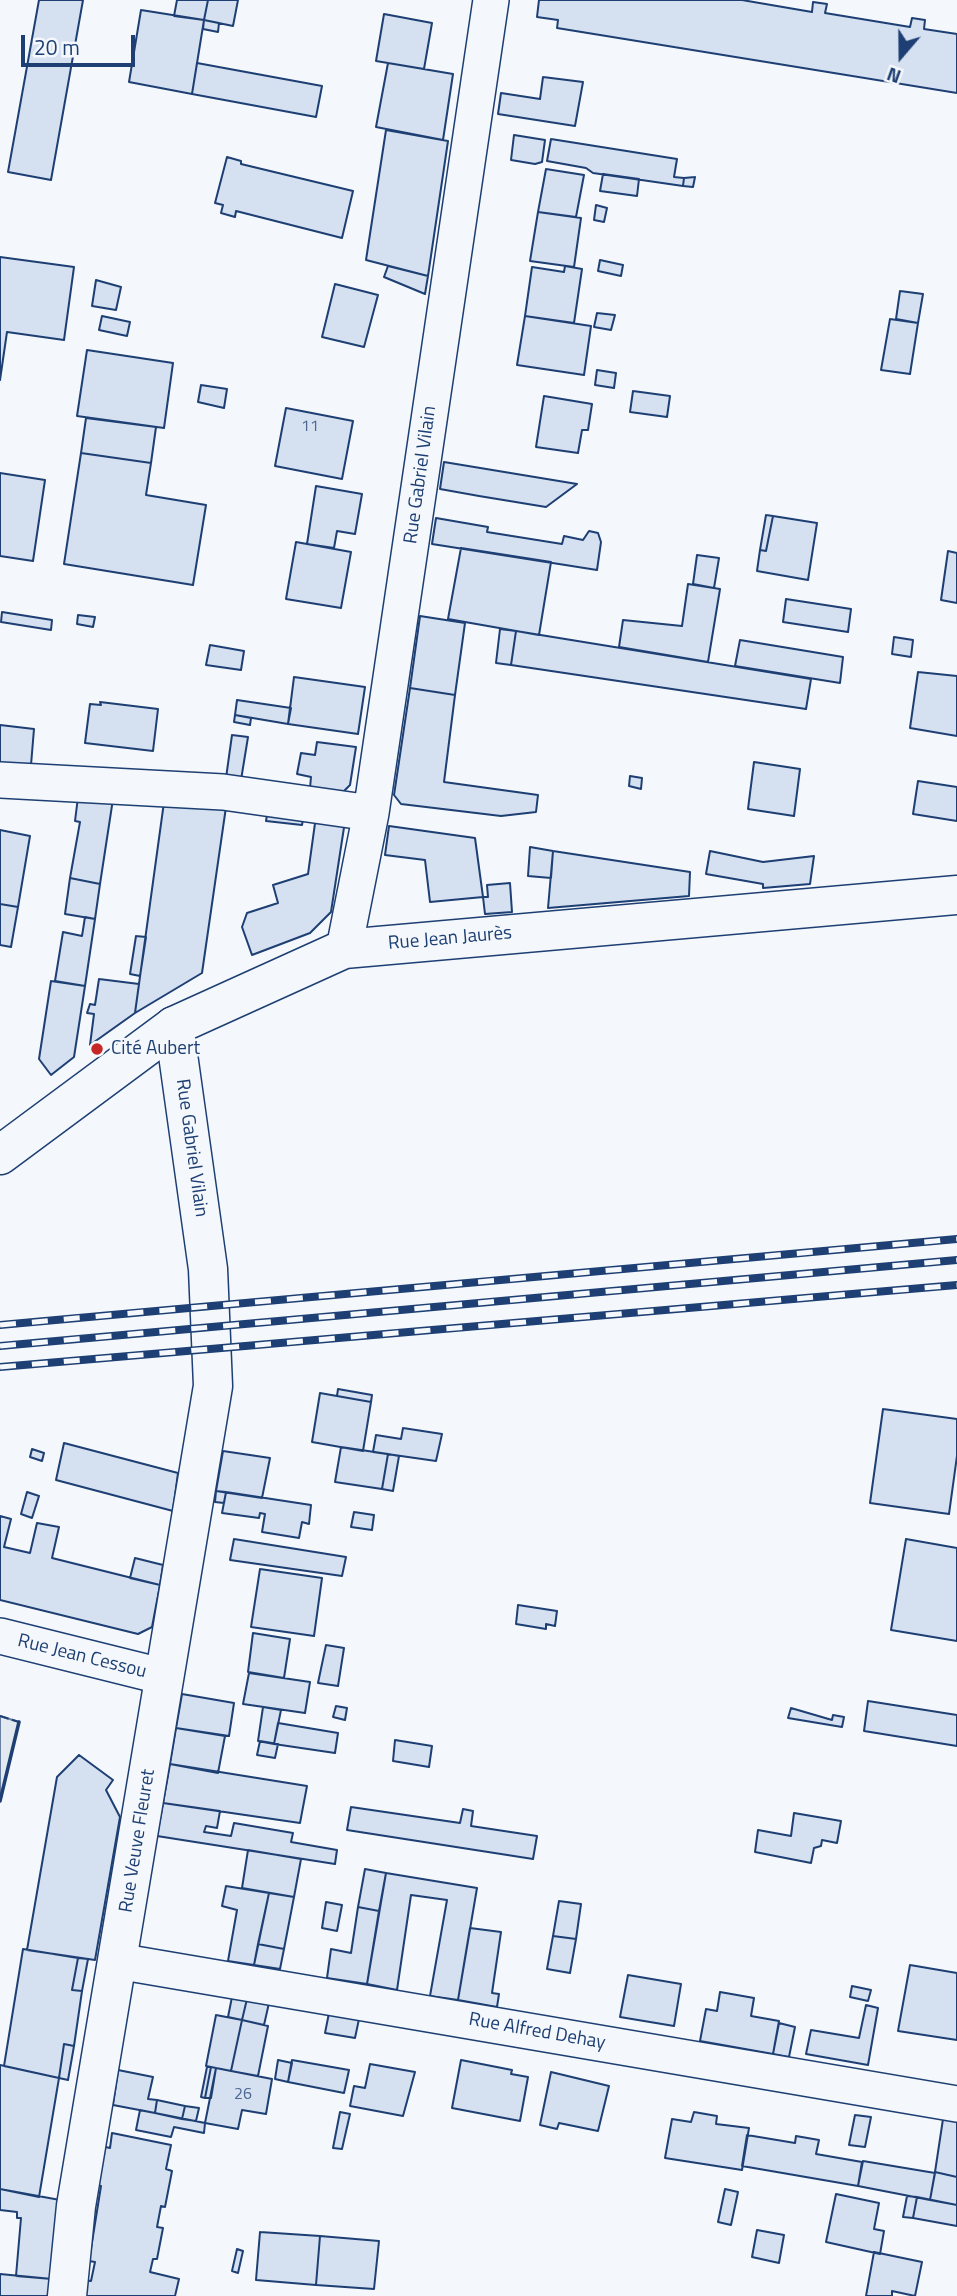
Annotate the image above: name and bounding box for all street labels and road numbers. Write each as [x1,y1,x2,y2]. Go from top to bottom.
street label: Rue Gabriel Vilain [400,405,442,545]
street label: Rue Jean Jaurès [387,922,513,956]
street label: Rue Gabriel Vilain [170,1078,212,1218]
street label: Rue Jean Cessou [15,1630,149,1684]
street label: Rue Veuve Fleuret [115,1768,161,1914]
street label: Rue Alfred Dehay [467,2009,607,2055]

